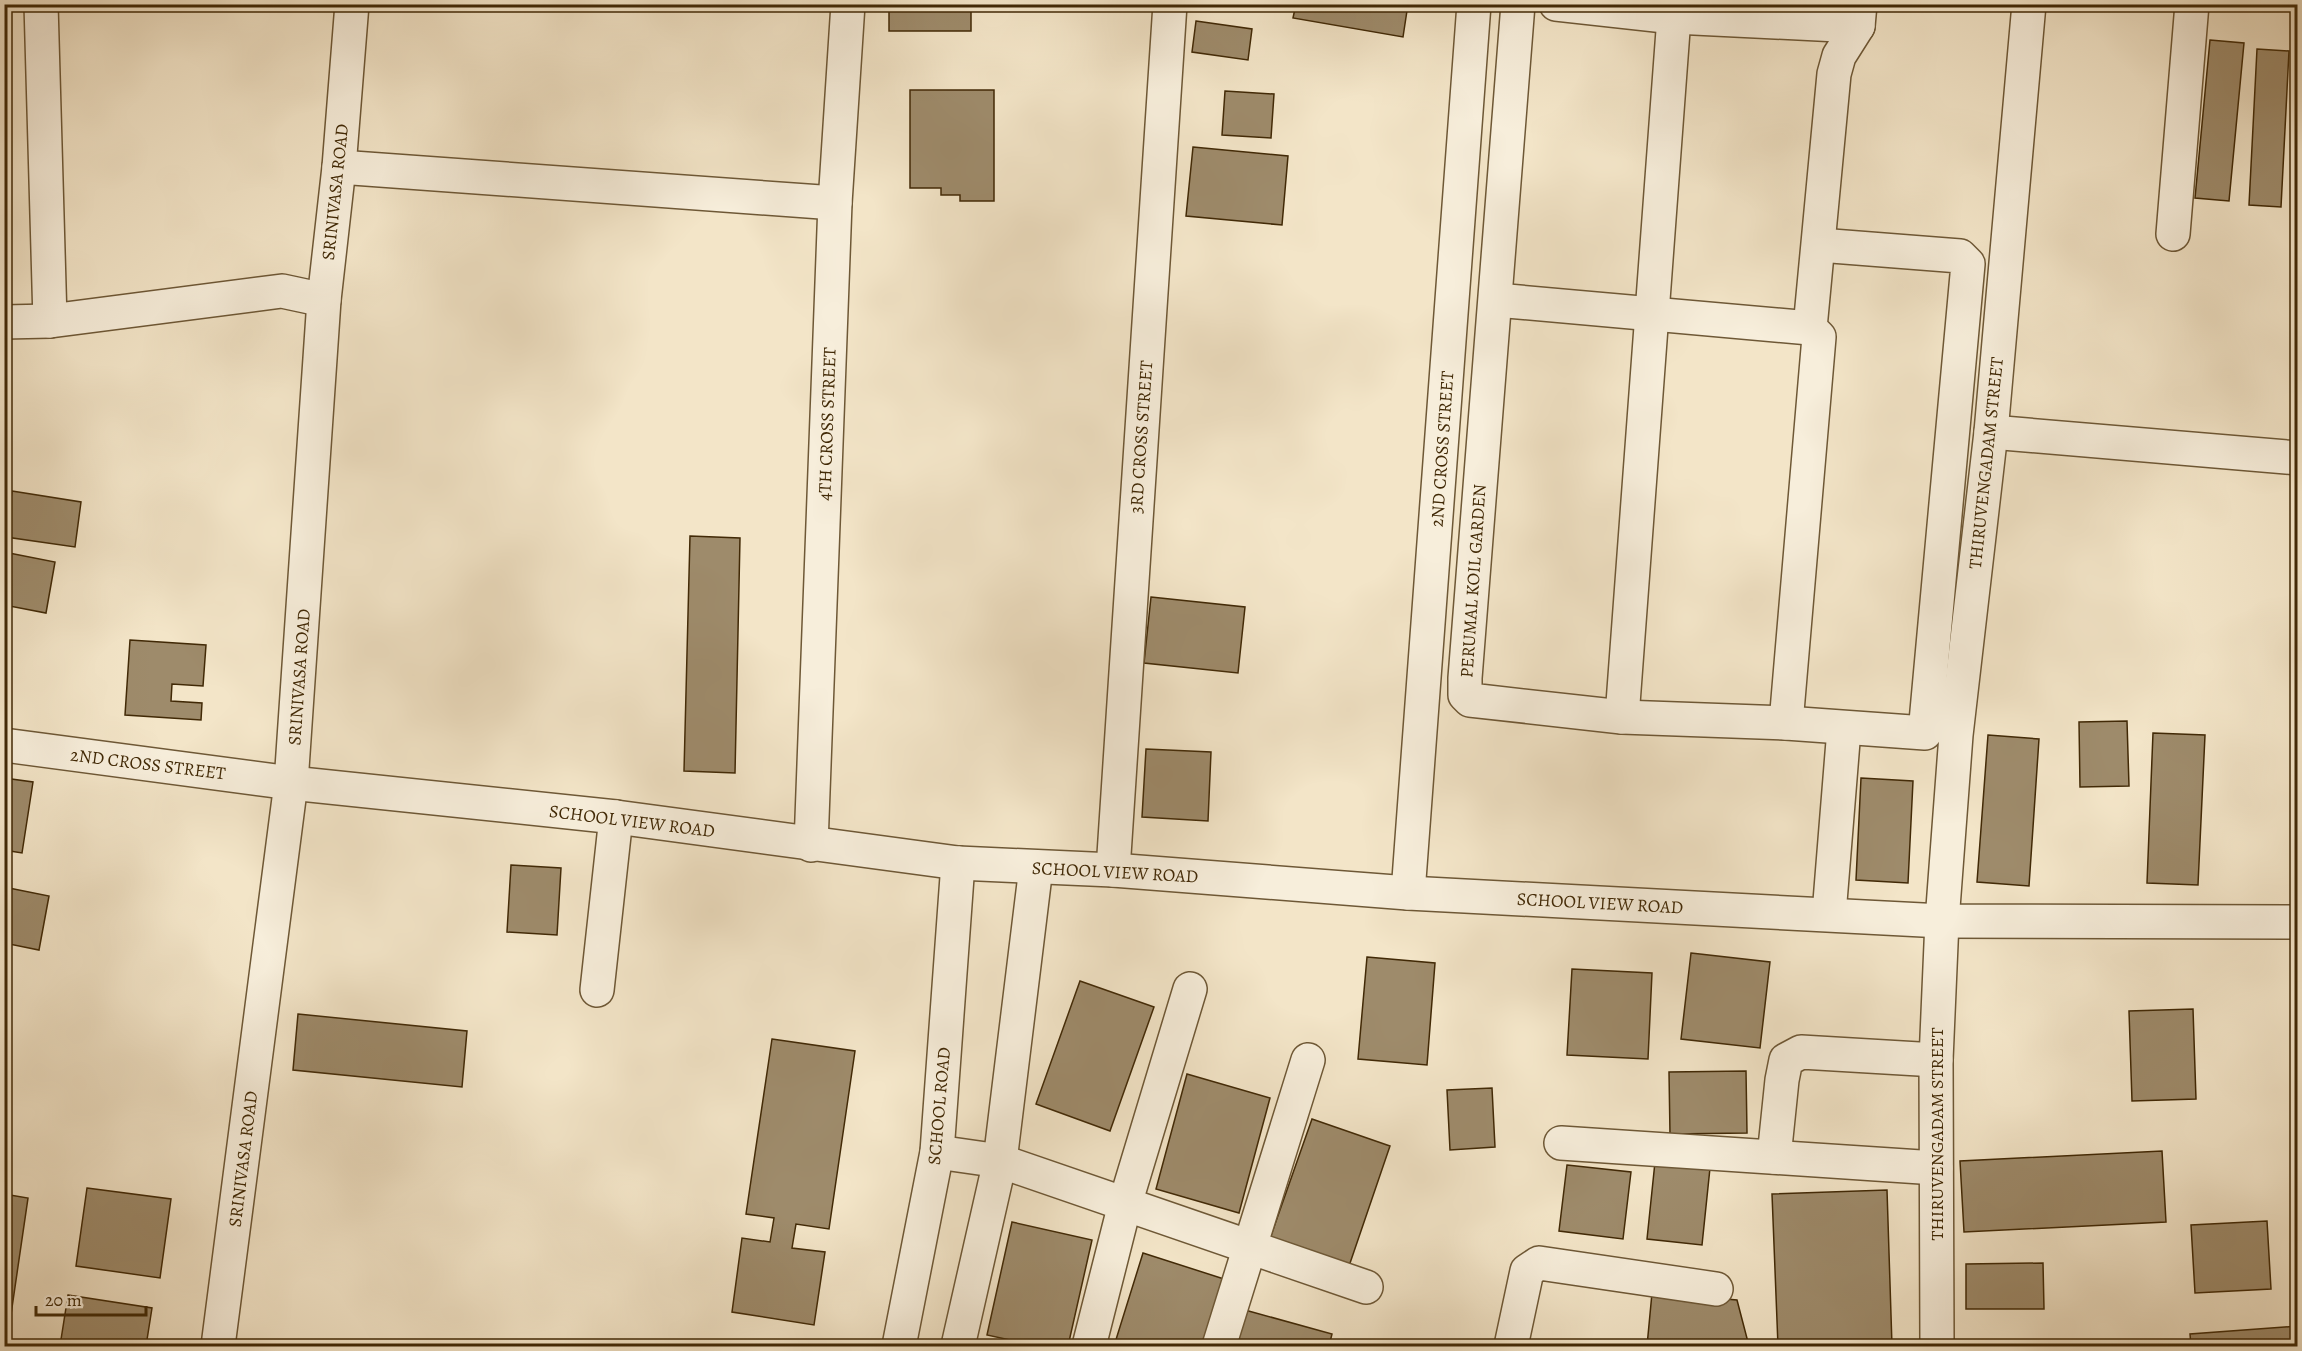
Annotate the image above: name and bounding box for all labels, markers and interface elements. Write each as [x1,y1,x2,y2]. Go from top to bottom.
street label: SRINIVASA ROAD [316,123,354,261]
street label: 4TH CROSS STREET [812,347,842,501]
street label: THIRUVENGADAM STREET [1963,356,2009,570]
street label: 3RD CROSS STREET [1124,359,1158,514]
street label: 2ND CROSS STREET [1425,370,1459,528]
street label: PERUMAL KOIL GARDEN [1454,483,1492,679]
street label: SRINIVASA ROAD [282,608,316,746]
street label: 2ND CROSS STREET [69,743,227,785]
street label: SCHOOL VIEW ROAD [548,799,716,843]
street label: SCHOOL VIEW ROAD [1031,856,1199,888]
street label: SCHOOL VIEW ROAD [1516,887,1684,919]
street label: THIRUVENGADAM STREET [1925,1027,1949,1241]
street label: SCHOOL ROAD [922,1046,956,1166]
street label: SRINIVASA ROAD [223,1090,263,1228]
scale bar [36,1279,146,1317]
text: 20 m [45,1288,82,1312]

